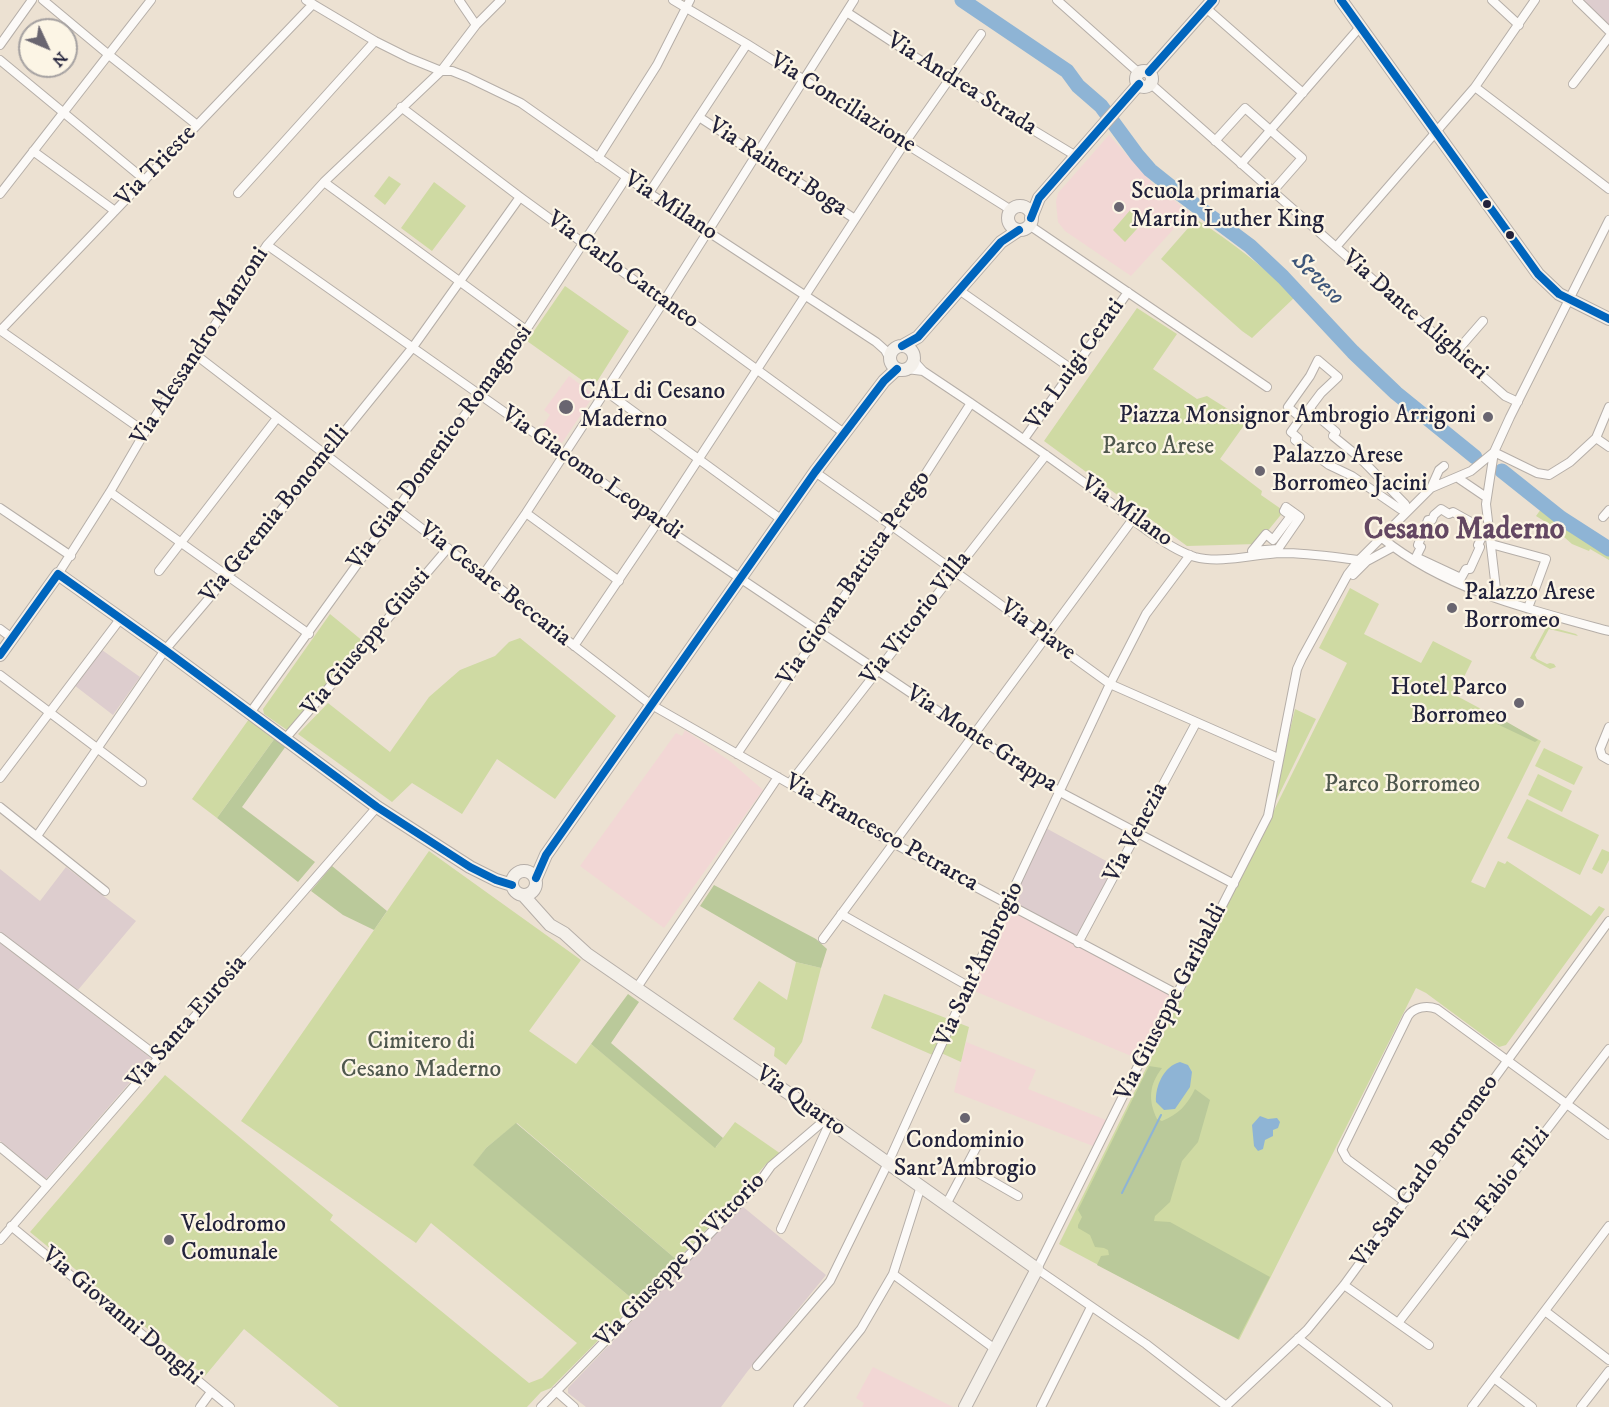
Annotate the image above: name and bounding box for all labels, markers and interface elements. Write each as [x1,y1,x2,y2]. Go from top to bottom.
north arrow [18,18,78,78]
street label: Via Andrea Strada [880,27,1042,143]
text: N [48,47,71,71]
street label: Via Conciliazione [763,47,921,161]
street label: Via Raineri Boga [702,112,852,224]
street label: Via Trieste [111,120,203,214]
street label: Via Milano [618,166,722,248]
place label: Scuola primaria Martin Luther King [1131,179,1324,235]
unlabelled marker [1481,198,1493,210]
marker: Scuola primaria Martin Luther King [1112,200,1126,214]
street label: Via Carlo Cattaneo [540,206,704,336]
unlabelled marker [1504,229,1516,241]
street label: Via Alessandro Manzoni [126,242,276,452]
street label: Via Dante Alighieri [1335,245,1493,387]
water label: Seveso [1284,247,1350,313]
street label: Via Luigi Cerati [1020,294,1132,436]
street label: Via Gian Domenico Romagnosi [342,320,540,576]
place label: CAL di Cesano Maderno [580,379,725,435]
marker: CAL di Cesano Maderno [557,398,575,416]
street label: Via Giacomo Leopardi [495,401,687,547]
place label: Piazza Monsignor Ambrogio Arrigoni [1119,403,1476,431]
marker: Piazza Monsignor Ambrogio Arrigoni [1481,410,1495,424]
street label: Via Geremia Bonomelli [195,420,357,610]
park label: Parco Arese [1102,434,1214,462]
place label: Palazzo Arese Borromeo Jacini [1272,443,1428,499]
marker: Palazzo Arese Borromeo Jacini [1253,464,1267,478]
street label: Via Giovan Battista Perego [772,466,938,692]
street label: Via Milano [1074,470,1178,554]
district label: Cesano Maderno [1364,514,1564,550]
street label: Via Cesare Beccaria [412,516,576,654]
street label: Via Vittorio Villa [856,546,978,692]
street label: Via Giuseppe Giusti [297,563,437,723]
place label: Palazzo Arese Borromeo [1464,580,1595,636]
street label: Via Piave [993,594,1081,668]
marker: Palazzo Arese Borromeo [1445,601,1459,615]
place label: Hotel Parco Borromeo [1391,675,1507,731]
street label: Via Monte Grappa [900,680,1062,800]
marker: Hotel Parco Borromeo [1512,696,1526,710]
street label: Via Francesco Petrarca [779,769,983,899]
park label: Parco Borromeo [1324,772,1480,800]
street label: Via Venezia [1099,778,1175,888]
street label: Via Sant'Ambrogio [929,878,1031,1052]
street label: Via Giuseppe Garibaldi [1110,900,1234,1106]
street label: Via Santa Eurosia [122,950,254,1096]
park label: Cimitero di Cesano Maderno [341,1029,501,1085]
street label: Via Quarto [749,1060,851,1144]
street label: Via San Carlo Borromeo [1346,1070,1506,1274]
marker: Condominio Sant'Ambrogio [958,1111,972,1125]
street label: Via Fabio Filzi [1449,1122,1557,1250]
place label: Condominio Sant'Ambrogio [894,1128,1036,1184]
street label: Via Giuseppe Di Vittorio [590,1167,772,1355]
place label: Velodromo Comunale [181,1212,286,1268]
marker: Velodromo Comunale [162,1233,176,1247]
street label: Via Giovanni Donghi [35,1241,207,1393]

